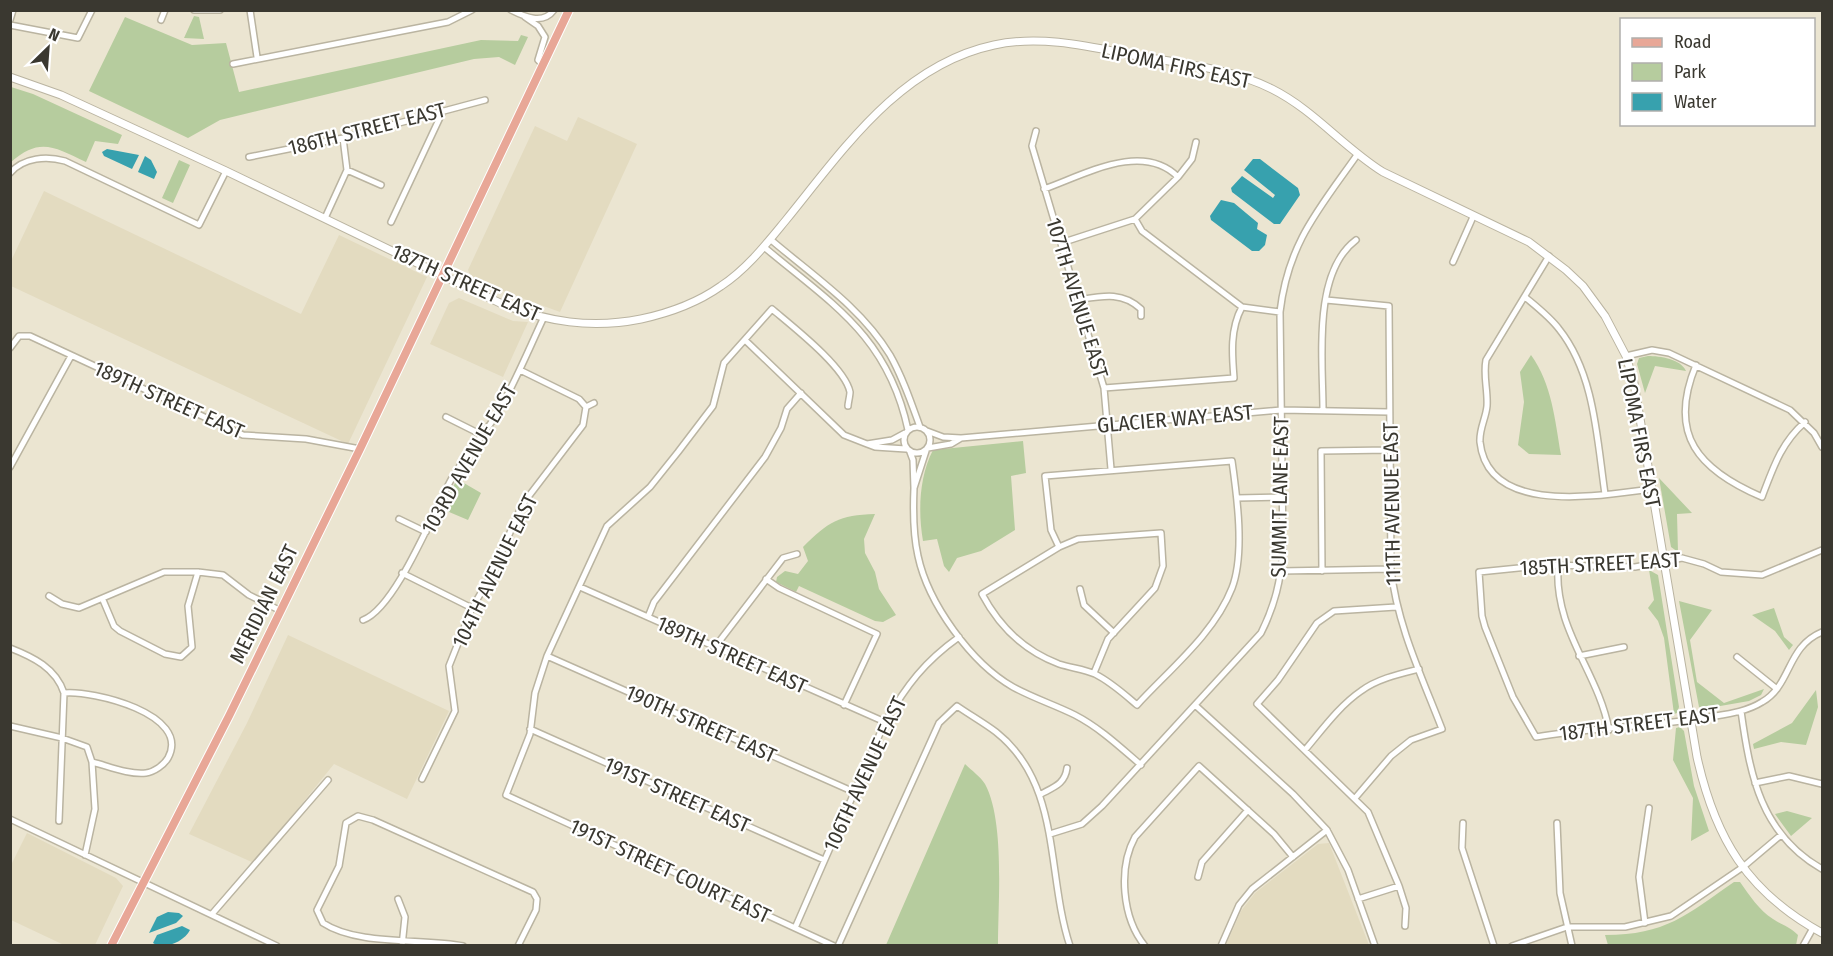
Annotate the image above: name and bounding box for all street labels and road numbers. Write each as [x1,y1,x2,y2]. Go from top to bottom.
street label: LIPOMA FIRS EAST [1099,38,1253,95]
street label: 186TH STREET EAST [286,97,449,161]
street label: 107TH AVENUE EAST [1040,215,1114,382]
street label: 187TH STREET EAST [387,239,545,328]
street label: 189TH STREET EAST [90,355,248,445]
street label: LIPOMA FIRS EAST [1612,356,1666,510]
street label: 103RD AVENUE EAST [416,379,523,539]
street label: GLACIER WAY EAST [1096,399,1254,439]
street label: SUMMIT LANE EAST [1266,416,1294,578]
street label: 111TH AVENUE EAST [1378,422,1406,586]
street label: 104TH AVENUE EAST [447,490,543,652]
street label: MERIDIAN EAST [224,540,304,668]
street label: 185TH STREET EAST [1519,547,1681,581]
street label: 189TH STREET EAST [653,610,811,700]
street label: 190TH STREET EAST [622,679,781,769]
street label: 106TH AVENUE EAST [818,692,912,855]
street label: 187TH STREET EAST [1558,701,1720,747]
street label: 191ST STREET EAST [600,751,754,839]
street label: 191ST STREET COURT EAST [566,813,775,929]

